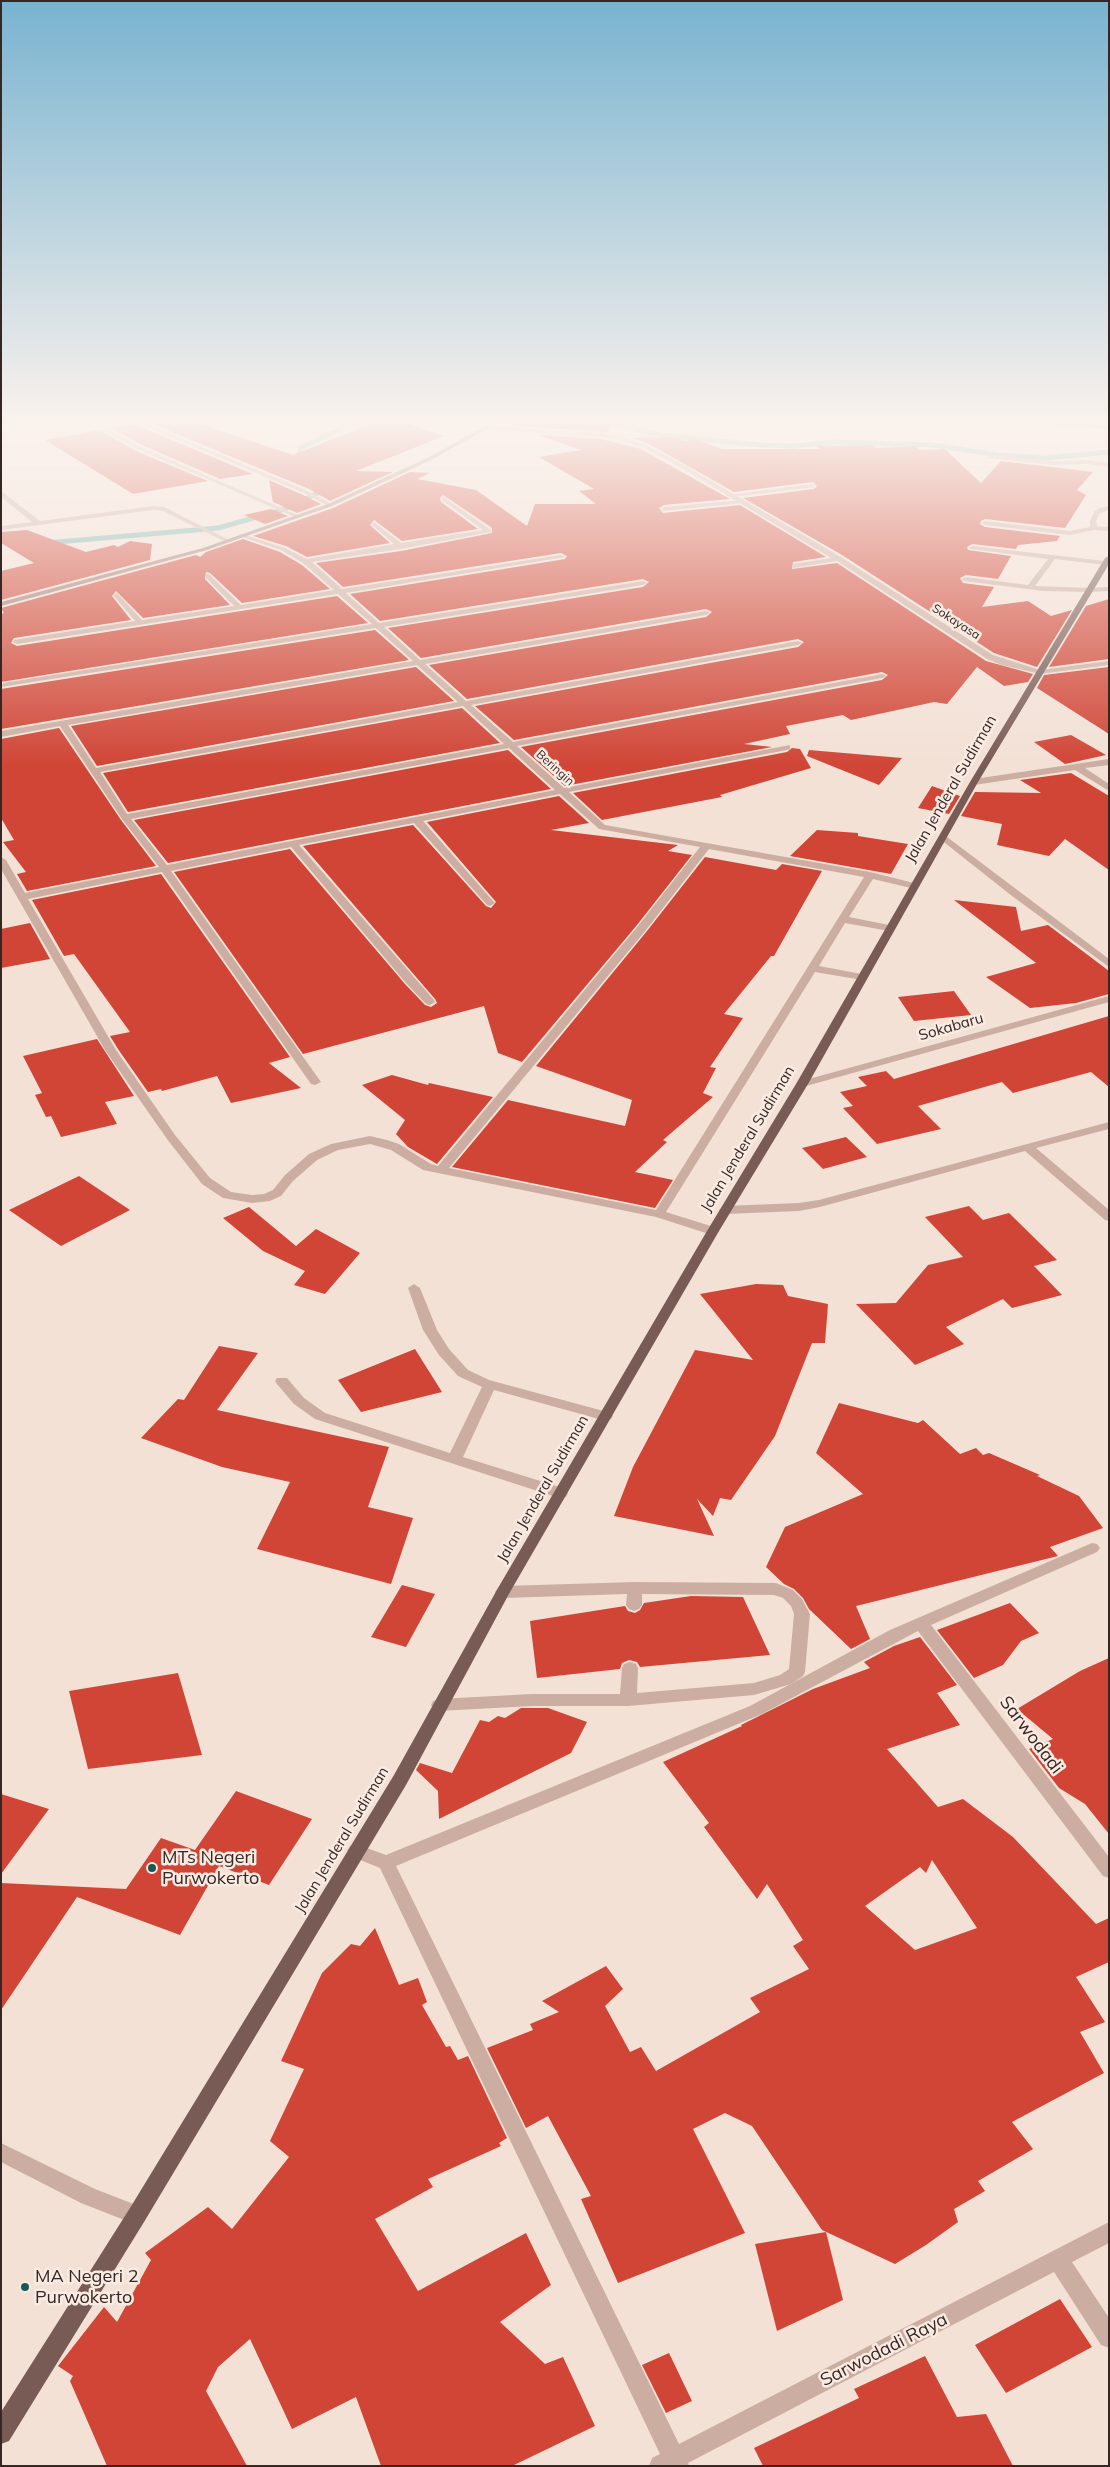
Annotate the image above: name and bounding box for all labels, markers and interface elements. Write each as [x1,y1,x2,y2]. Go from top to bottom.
street label: Sokayasa [929,601,983,643]
street label: Jalan Jenderal Sudirman [901,712,1001,866]
street label: Beringin [533,747,577,789]
street label: Sokabaru [916,1009,986,1045]
street label: Jalan Jenderal Sudirman [697,1063,799,1215]
street label: Jalan Jenderal Sudirman [493,1412,593,1566]
street label: Sarwodadi [995,1692,1067,1778]
street label: Jalan Jenderal Sudirman [291,1764,393,1916]
place label: MTs Negeri Purwokerto [162,1847,259,1890]
marker: MTs Negeri Purwokerto [146,1862,158,1874]
place label: MA Negeri 2 Purwokerto [35,2266,139,2308]
marker: MA Negeri 2 Purwokerto [19,2281,31,2293]
street label: Sarwodadi Raya [817,2309,951,2391]

